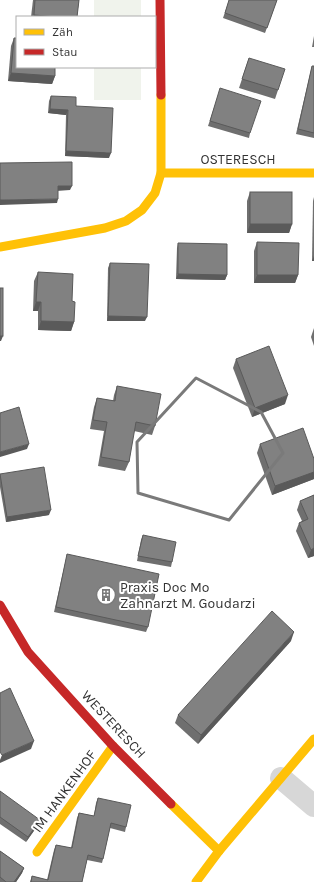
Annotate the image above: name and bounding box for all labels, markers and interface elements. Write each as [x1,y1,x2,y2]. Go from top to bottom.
legend [16,16,156,68]
text: Zäh [52,25,73,39]
text: Stau [52,45,78,59]
street label: OSTERESCH [200,151,276,168]
place label: Praxis Doc Mo Zahnarzt M. Goudarzi [120,579,256,612]
building icon: Praxis Doc Mo Zahnarzt M. Goudarzi [95,584,117,606]
street label: WESTERESCH [78,687,149,762]
street label: IM HANKENHOF [29,747,100,836]

